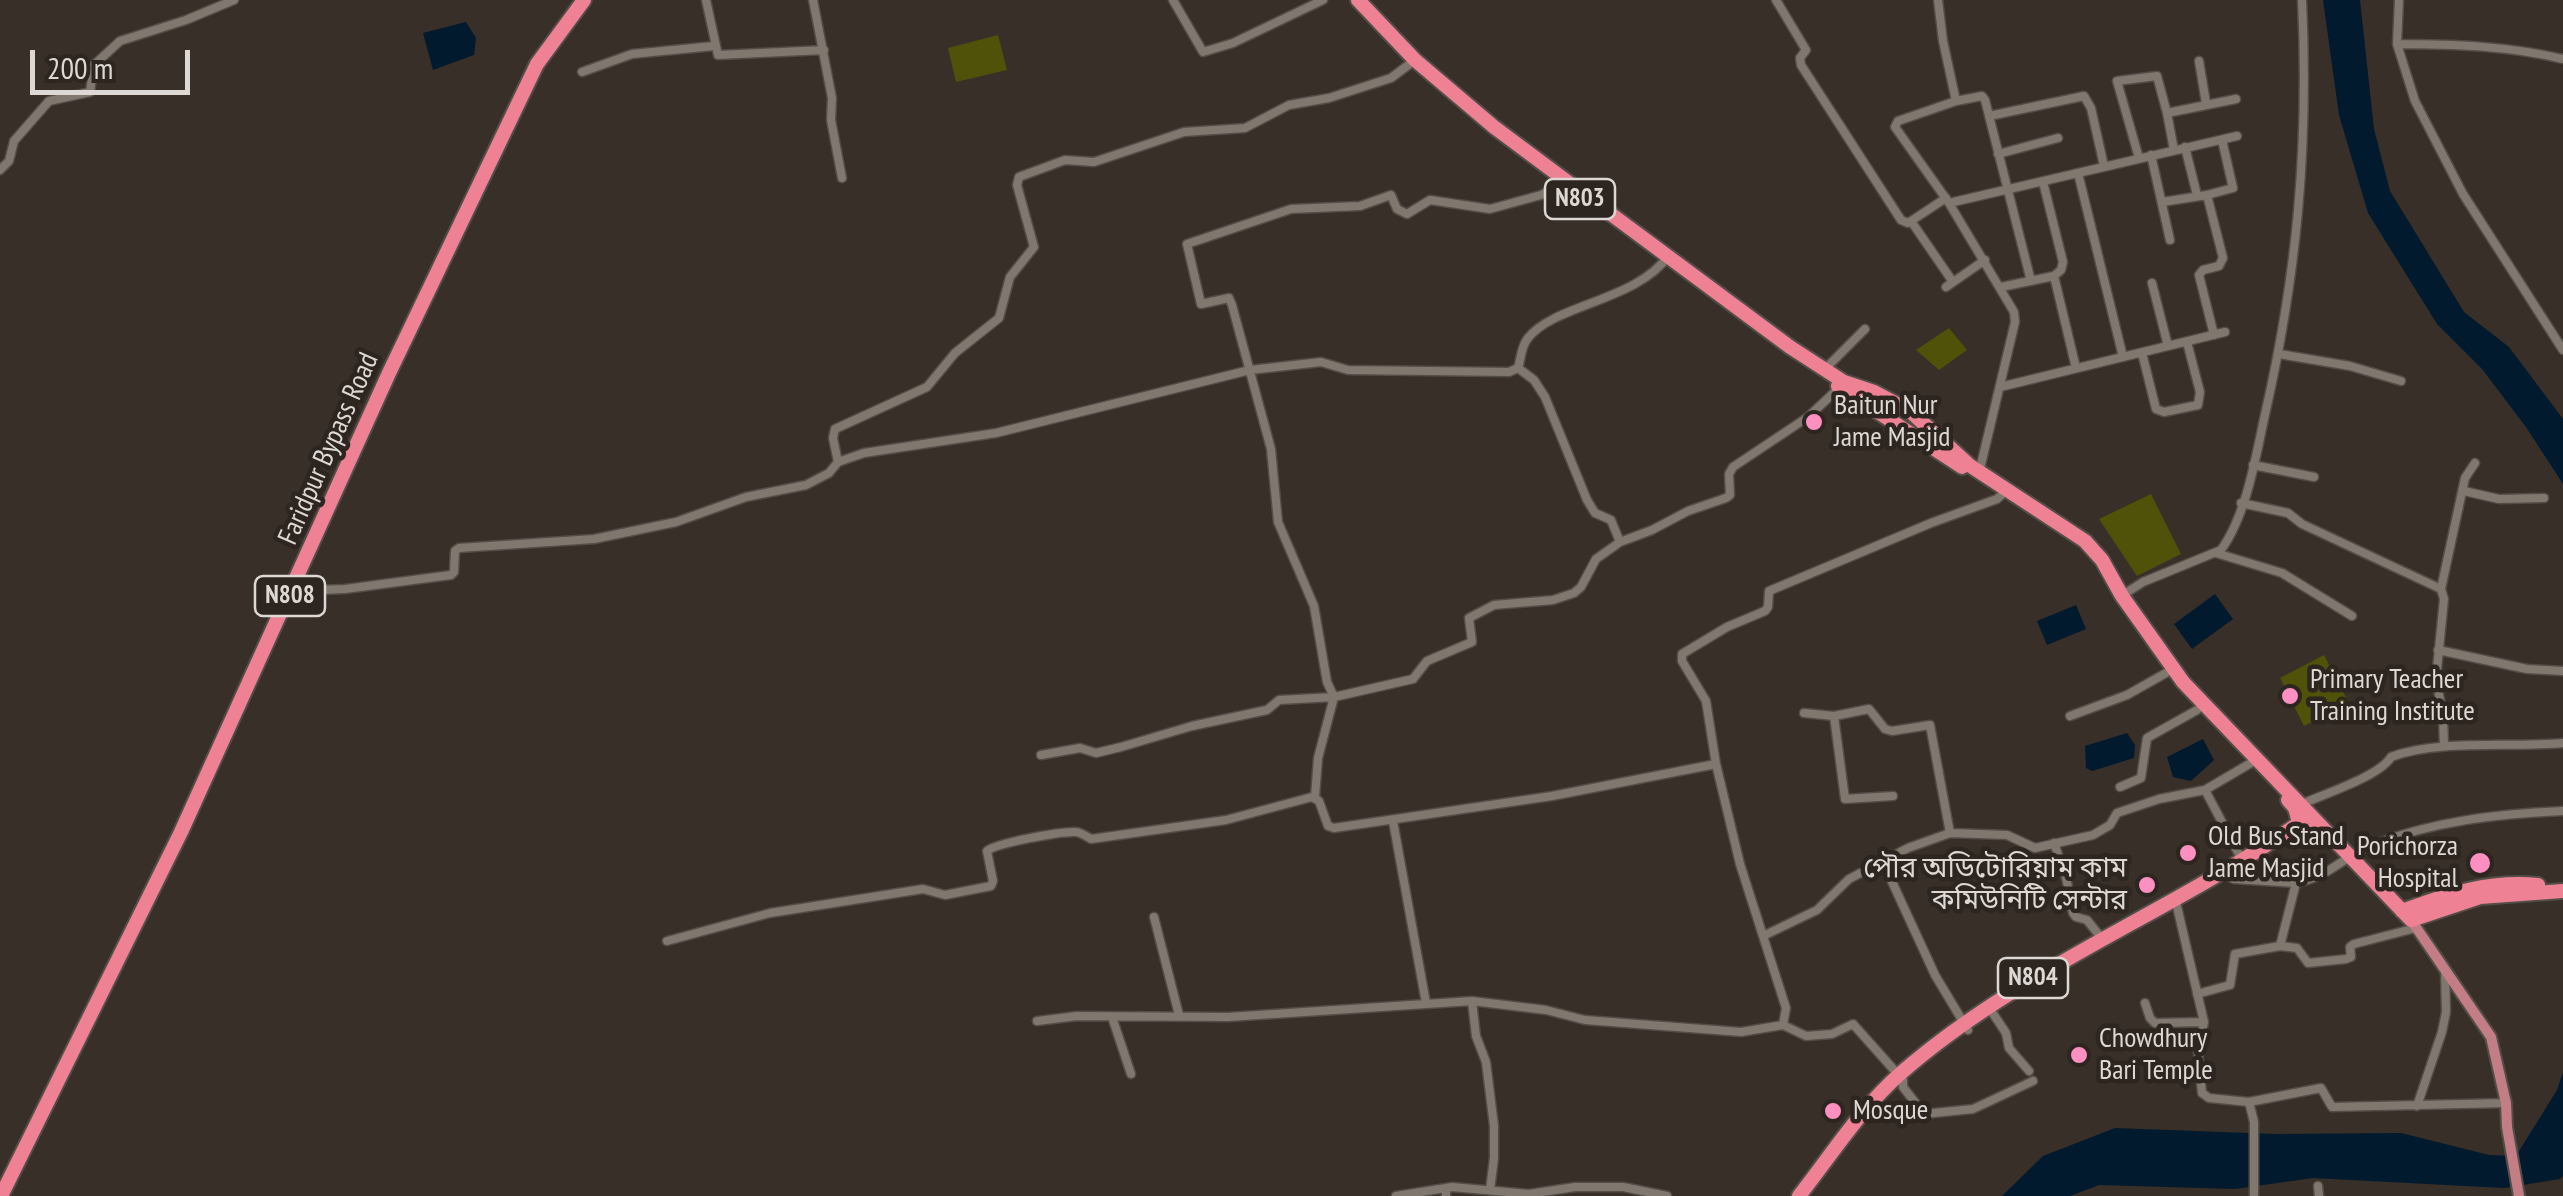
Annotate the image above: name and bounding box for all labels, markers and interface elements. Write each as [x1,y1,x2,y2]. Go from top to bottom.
scale bar [35,30,195,92]
text: 200 m [47,48,113,87]
road number: N803 [1545,179,1615,219]
street label: Faridpur Bypass Road [272,348,386,550]
place label: Baitun Nur Jame Masjid [1834,389,1950,455]
marker: Baitun Nur Jame Masjid [1803,411,1825,433]
road number: N808 [255,576,325,616]
place label: Primary Teacher Training Institute [2310,663,2475,729]
marker: Primary Teacher Training Institute [2279,685,2301,707]
place label: Old Bus Stand Jame Masjid [2208,820,2344,886]
place label: Porichorza Hospital [2357,830,2458,896]
marker: Old Bus Stand Jame Masjid [2177,842,2199,864]
marker: Porichorza Hospital [2467,850,2493,876]
place label: পৌর অডিটোরিয়াম কাম কমিউনিটি সেন্টার [1863,852,2127,918]
marker: পৌর অডিটোরিয়াম কাম কমিউনিটি সেন্টার [2136,874,2158,896]
road number: N804 [1998,958,2068,998]
place label: Chowdhury Bari Temple [2099,1022,2213,1088]
marker: Chowdhury Bari Temple [2068,1044,2090,1066]
place label: Mosque [1853,1094,1928,1128]
marker: Mosque [1822,1100,1844,1122]

